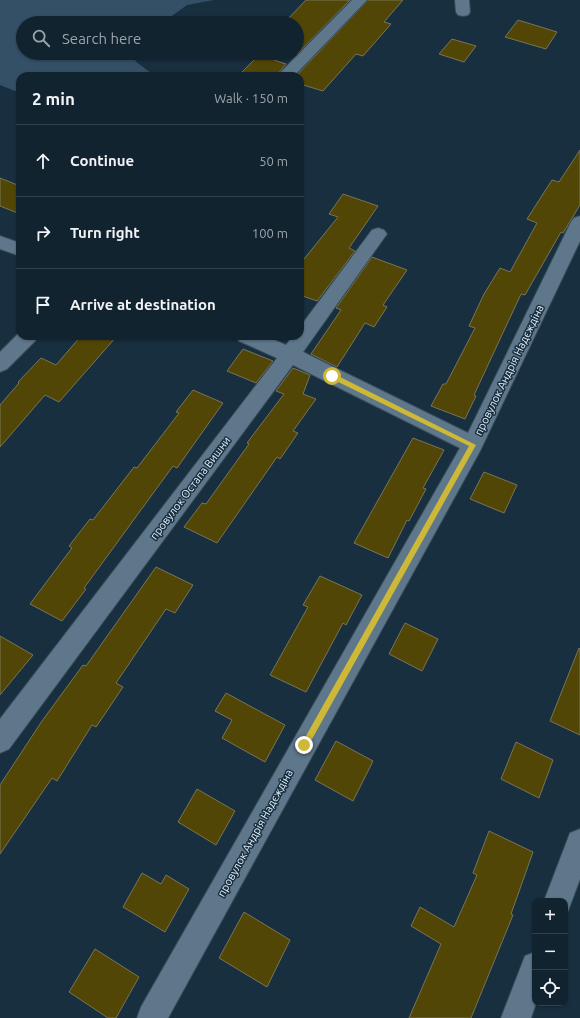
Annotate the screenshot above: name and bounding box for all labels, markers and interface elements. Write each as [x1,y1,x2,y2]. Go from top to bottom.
search box [16,16,304,60]
icon: search [30,27,52,49]
text: Search here [62,30,141,47]
text: 2 min [32,89,75,108]
text: Walk · 150 m [214,91,288,105]
icon: ahead [32,150,54,172]
text: Continue [70,152,134,169]
text: 50 m [259,154,288,168]
icon: right [32,222,54,244]
text: Turn right [70,224,140,241]
text: 100 m [252,226,288,240]
icon: arrive [32,294,54,316]
text: Arrive at destination [70,296,216,313]
street label: провулок Андрія Надєждіна [472,303,546,437]
route start [323,367,341,385]
street label: провулок Остапа Вишни [147,434,233,542]
route end [295,736,313,754]
street label: провулок Андрія Надєждіна [215,767,295,899]
map controls [532,898,568,1006]
button: + [532,898,568,934]
button: − [532,934,568,970]
button: locate [532,970,568,1006]

